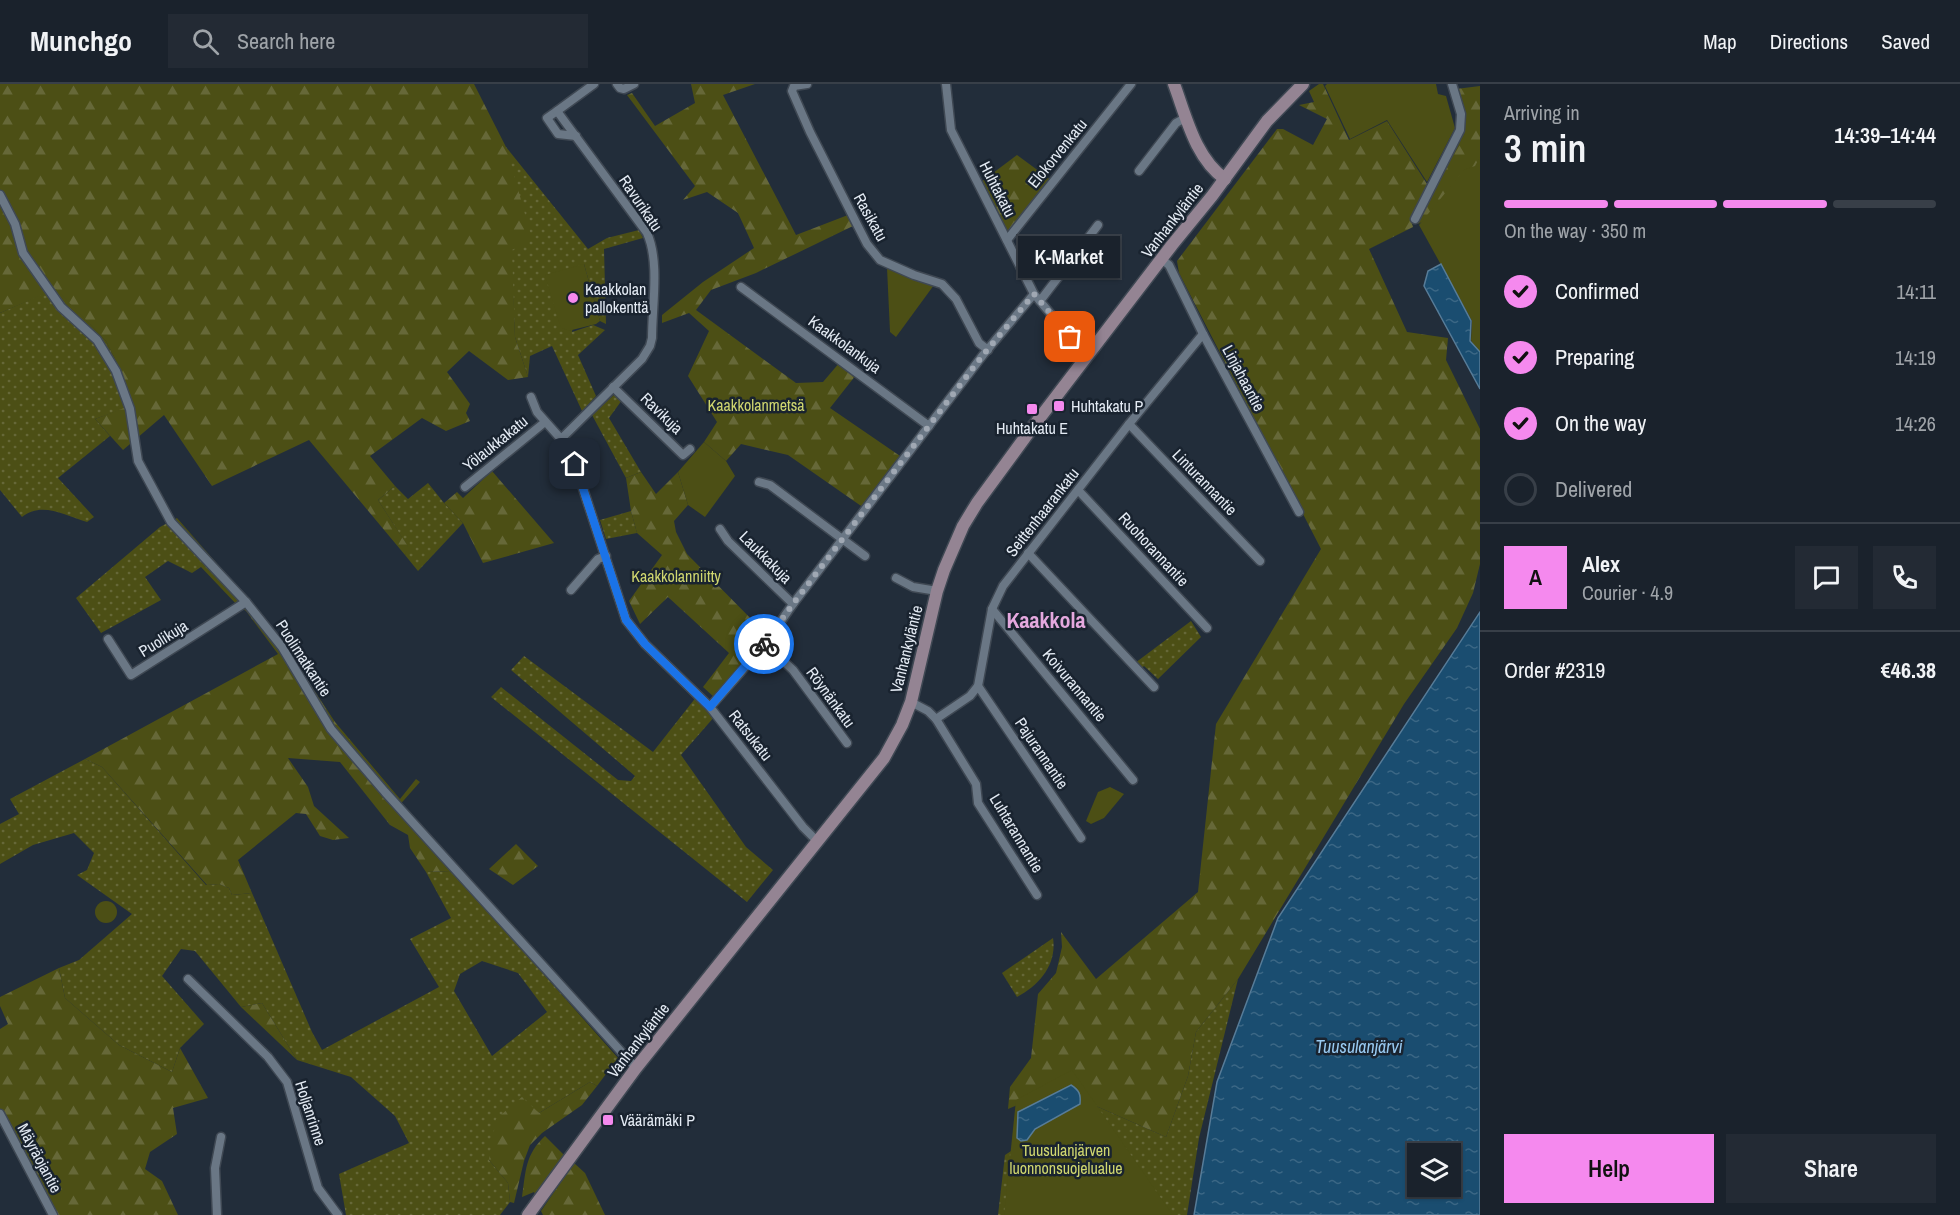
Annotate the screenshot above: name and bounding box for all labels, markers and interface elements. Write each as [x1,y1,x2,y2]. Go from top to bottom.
search box [168,14,588,68]
text: Munchgo [30,22,132,60]
icon: search [189,25,222,58]
text: Search here [237,26,335,56]
text: Map [1703,27,1737,56]
text: Directions [1770,27,1848,56]
text: Saved [1881,27,1930,56]
text: Arriving in [1504,99,1580,126]
street label: Elokorvenkatu [1022,114,1092,192]
text: 14:39–14:44 [1834,120,1936,150]
text: 3 min [1504,122,1586,174]
street label: Huhtakatu [975,157,1021,221]
street label: Ravurikatu [614,171,668,235]
street label: Vanhankyläntie [1136,178,1208,262]
street label: Rasikatu [849,189,893,245]
text: On the way · 350 m [1504,217,1646,244]
callout: K-Market [1019,235,1121,277]
text: K-Market [1035,243,1103,270]
icon: check [1504,275,1537,308]
text: Confirmed [1555,276,1639,306]
place label: Kaakkolan pallokenttä [585,278,649,318]
text: 14:11 [1896,278,1936,305]
marker: Kaakkolan pallokenttä [566,291,580,305]
street label: Kaakkolankuja [804,310,887,378]
pin [1044,311,1095,362]
icon: bag [1053,320,1086,353]
street label: Linjahaantie [1217,341,1271,415]
icon: check [1504,341,1537,374]
text: Preparing [1555,342,1634,372]
text: 14:19 [1895,344,1936,371]
street label: Ravikuja [636,387,689,439]
park label: Kaakkolanmetsä [708,394,805,416]
place label: Huhtakatu P [1071,395,1143,417]
marker: Huhtakatu P [1052,399,1066,413]
marker: Huhtakatu E [1025,402,1039,416]
icon: check [1504,407,1537,440]
text: On the way [1555,408,1646,438]
street label: Yölaukkakatu [458,410,532,476]
text: 14:26 [1895,410,1936,437]
place label: Huhtakatu E [996,417,1068,439]
pin [549,438,600,489]
street label: Linturannantie [1168,444,1242,520]
icon: home [558,447,591,480]
street label: Seittenhaarankatu [1000,463,1084,561]
text: Delivered [1555,474,1632,504]
street label: Ruohorannantie [1114,507,1194,591]
street label: Laukkakuja [735,526,798,589]
button: chat [1795,546,1858,609]
button: phone [1873,546,1936,609]
text: Alex [1582,549,1620,579]
text: A [1529,562,1542,592]
park label: Kaakkolanniitty [631,565,721,587]
text: Courier · 4.9 [1582,579,1673,606]
street label: Vanhankyläntie [885,603,927,695]
district label: Kaakkola [1006,605,1086,635]
street label: Puolikuja [134,614,192,662]
courier [734,614,794,674]
street label: Puolimatkantie [271,615,337,701]
icon: bike [748,628,781,661]
street label: Koivurannantie [1038,644,1112,726]
text: Order #2319 [1504,655,1605,685]
text: €46.38 [1881,655,1936,685]
street label: Röynänkatu [802,662,860,732]
street label: Ratsukatu [724,705,778,765]
street label: Pajurannantie [1010,713,1074,793]
street label: Luhtarannantie [985,789,1049,877]
street label: Vanhankyläntie [602,998,674,1082]
water label: Tuusulanjärvi [1315,1034,1403,1059]
street label: Holjanrinne [290,1078,332,1148]
place label: Väärämäki P [620,1109,695,1131]
marker: Väärämäki P [601,1113,615,1127]
street label: Mäyräojantie [12,1119,68,1197]
button: Help [1504,1134,1714,1203]
button: Share [1726,1134,1936,1203]
park label: Tuusulanjärven luonnonsuojelualue [1009,1139,1123,1179]
map controls [1407,1143,1461,1197]
button: layers [1407,1143,1461,1197]

